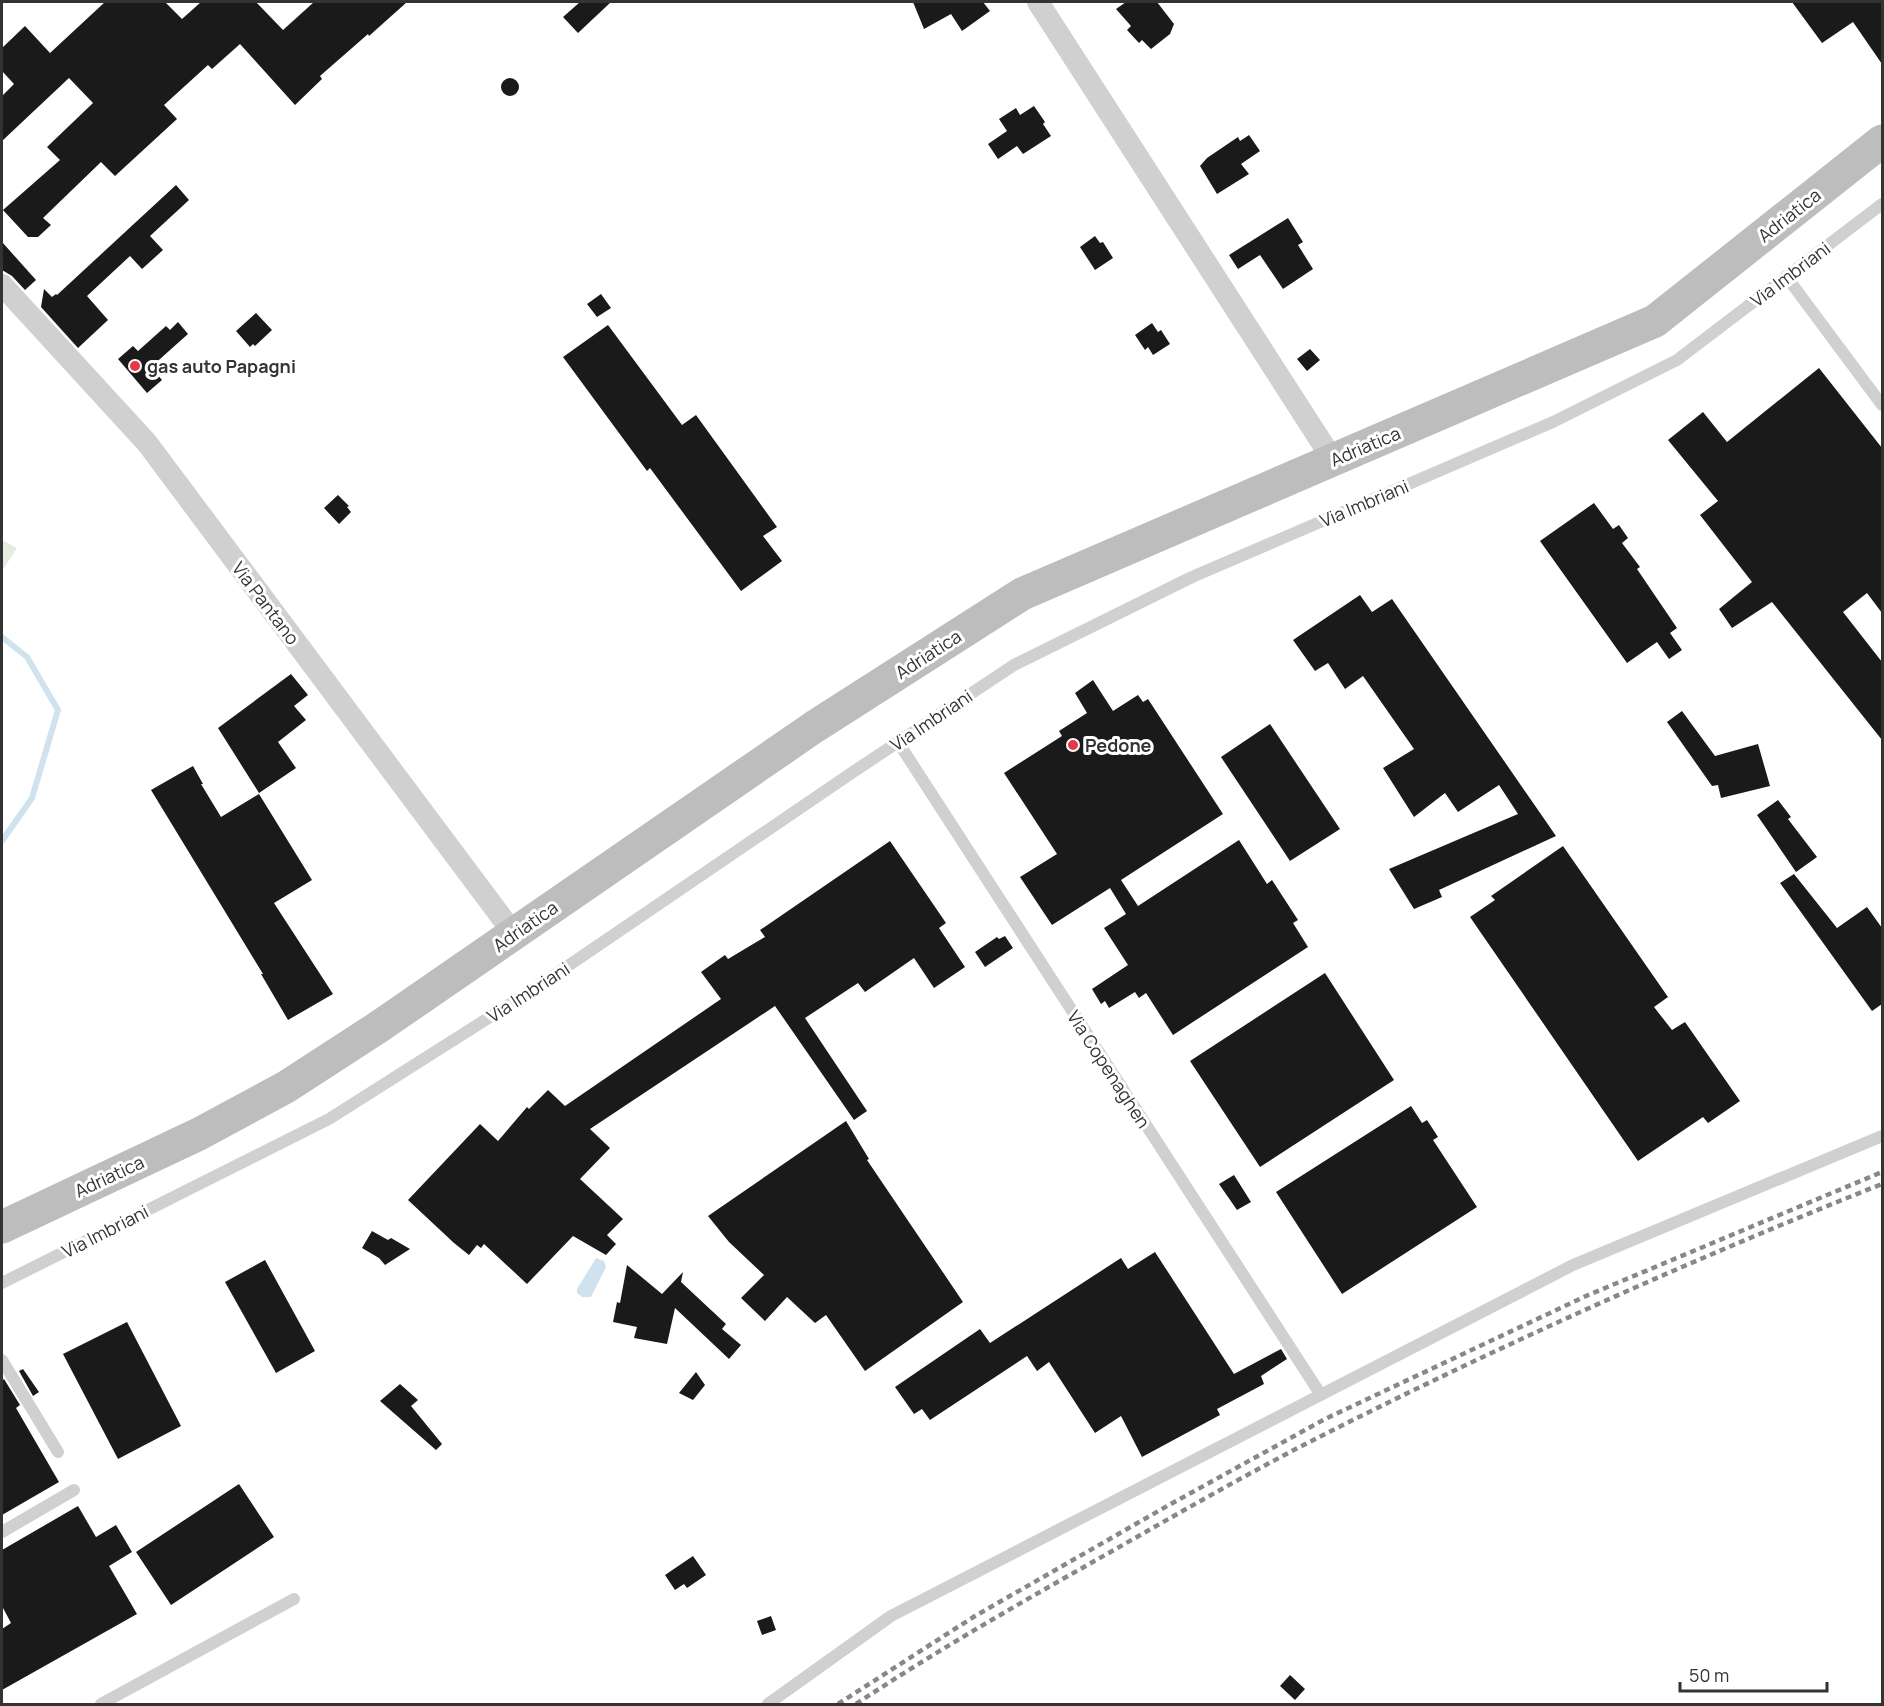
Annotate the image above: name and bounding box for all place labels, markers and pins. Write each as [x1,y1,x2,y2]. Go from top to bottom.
place label: gas auto Papagni [147,354,296,378]
marker: gas auto Papagni [128,359,142,373]
place label: Pedone [1085,733,1152,757]
marker: Pedone [1066,738,1080,752]

